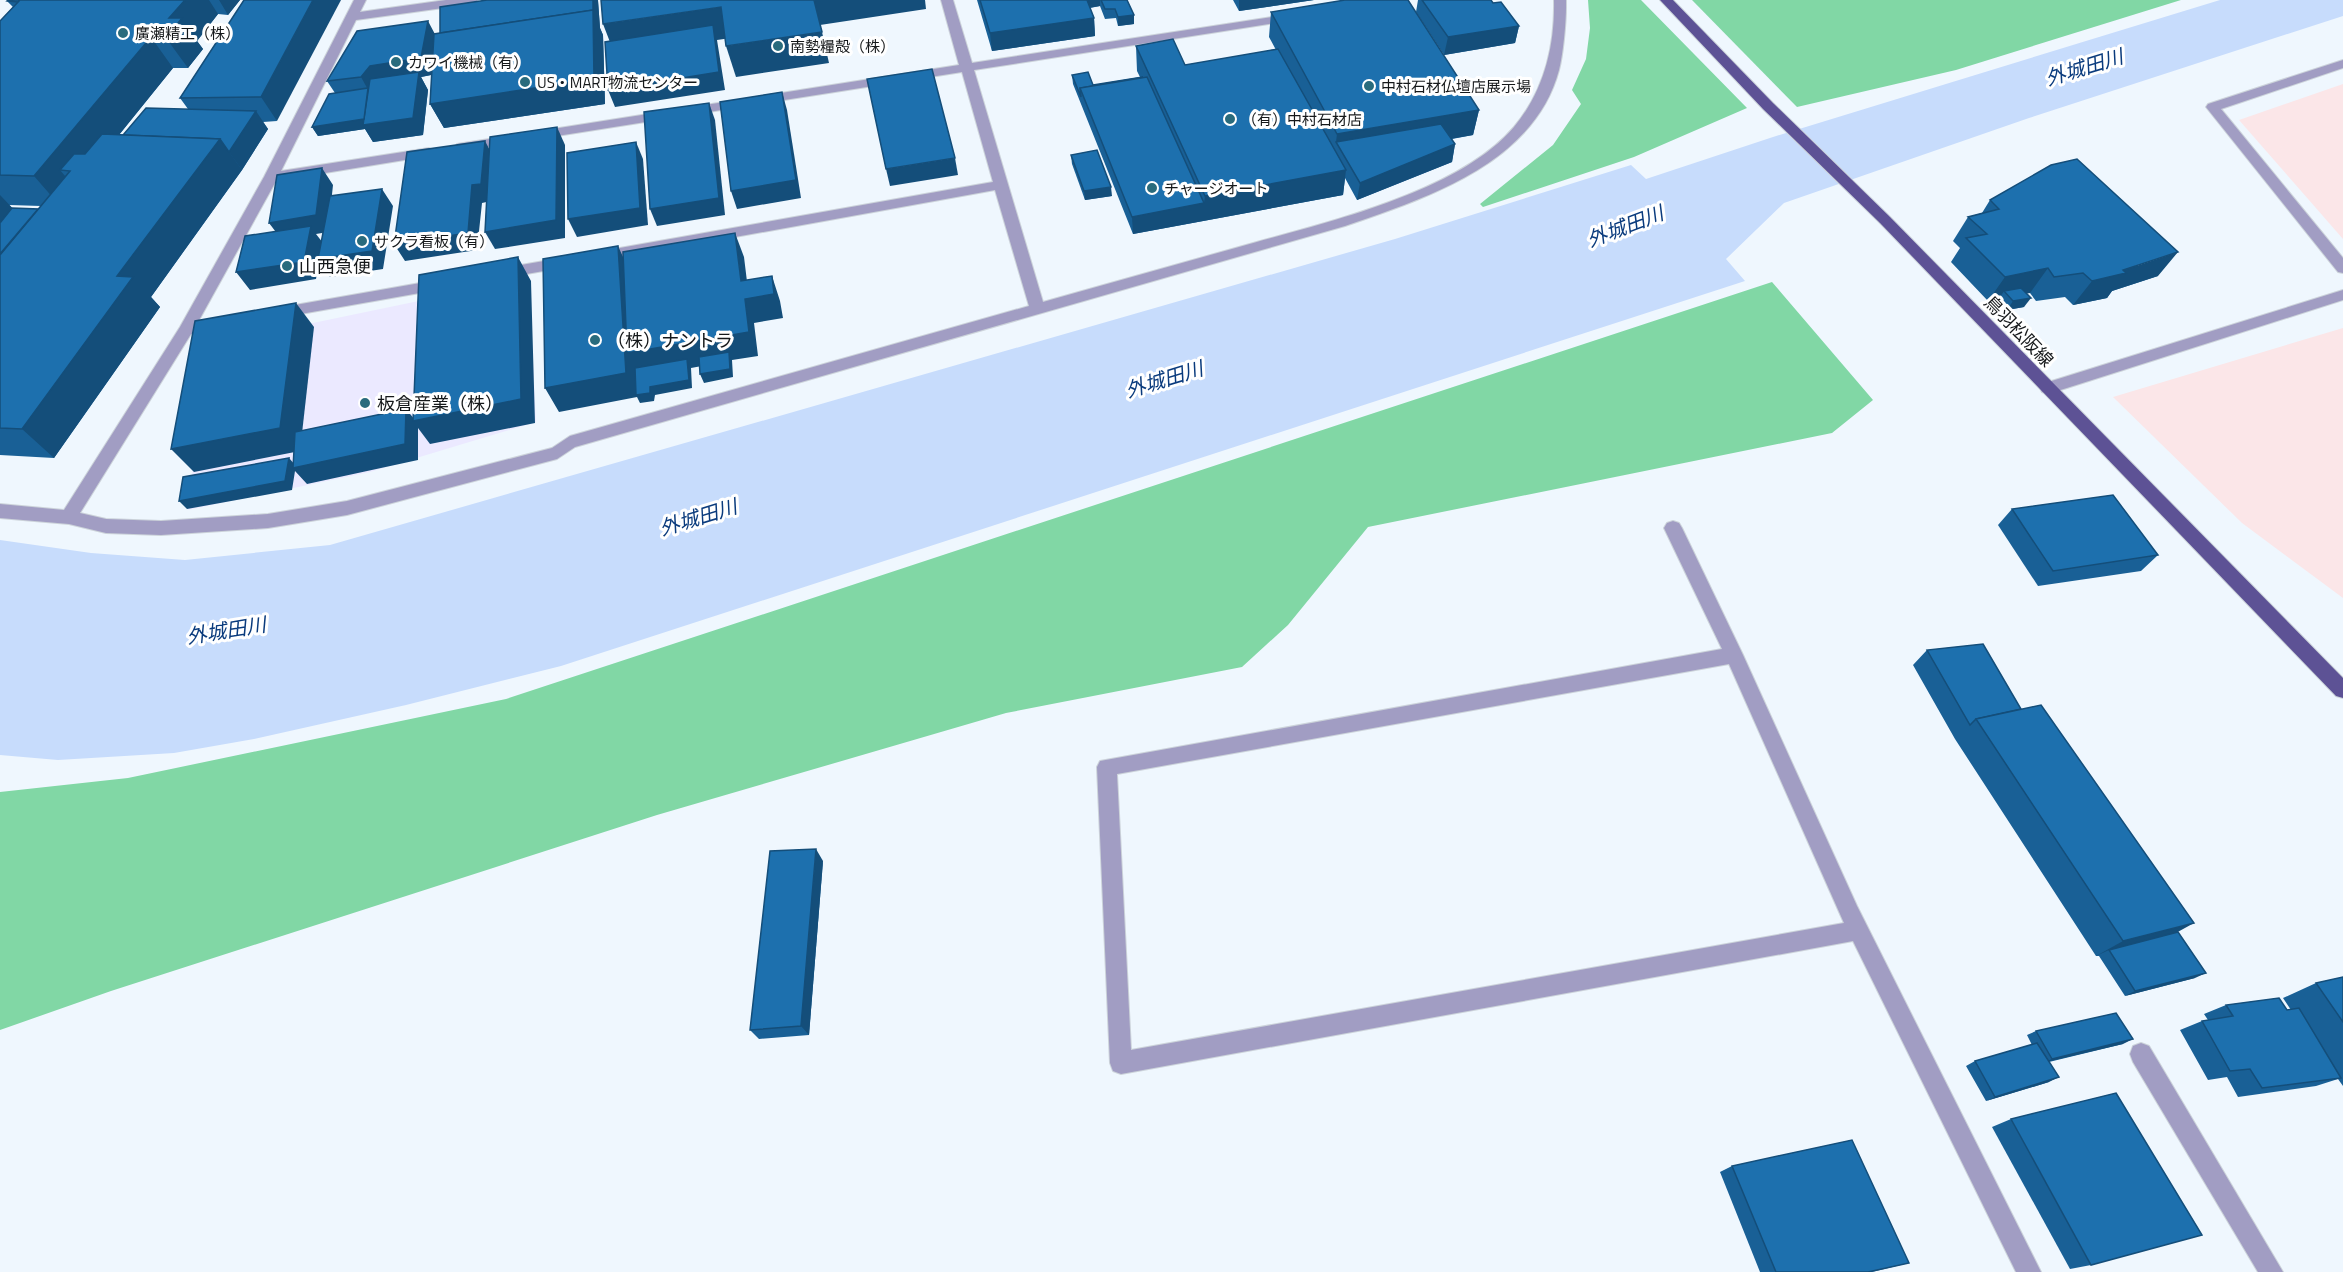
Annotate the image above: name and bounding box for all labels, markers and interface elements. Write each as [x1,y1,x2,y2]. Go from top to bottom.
place label: 廣瀬精工（株） [135,22,240,45]
marker: 廣瀬精工（株） [116,26,130,40]
place label: 南勢糧殻（株） [790,35,895,58]
marker: 南勢糧殻（株） [771,39,785,53]
water label: 外城田川 [2041,40,2129,94]
place label: カワイ機械（有） [408,51,528,74]
marker: カワイ機械（有） [389,55,403,69]
place label: US・MART物流センター [537,71,698,94]
marker: US・MART物流センター [518,75,532,89]
place label: 中村石材仏壇店展示場 [1381,75,1531,98]
marker: 中村石材仏壇店展示場 [1362,79,1376,93]
place label: （有）中村石材店 [1242,108,1362,131]
marker: （有）中村石材店 [1223,112,1237,126]
place label: チャージオート [1164,177,1269,200]
marker: チャージオート [1145,181,1159,195]
water label: 外城田川 [1582,196,1670,255]
place label: サクラ看板（有） [374,230,494,253]
marker: サクラ看板（有） [355,234,369,248]
place label: 山西急便 [299,253,371,280]
marker: 山西急便 [280,259,294,273]
street label: 鳥羽松阪線 [1978,289,2060,373]
place label: （株）ナントラ [607,327,733,354]
marker: （株）ナントラ [588,333,602,347]
water label: 外城田川 [1121,352,1209,406]
place label: 板倉産業（株） [377,390,503,417]
marker: 板倉産業（株） [358,396,372,410]
water label: 外城田川 [655,490,743,544]
water label: 外城田川 [184,608,270,652]

